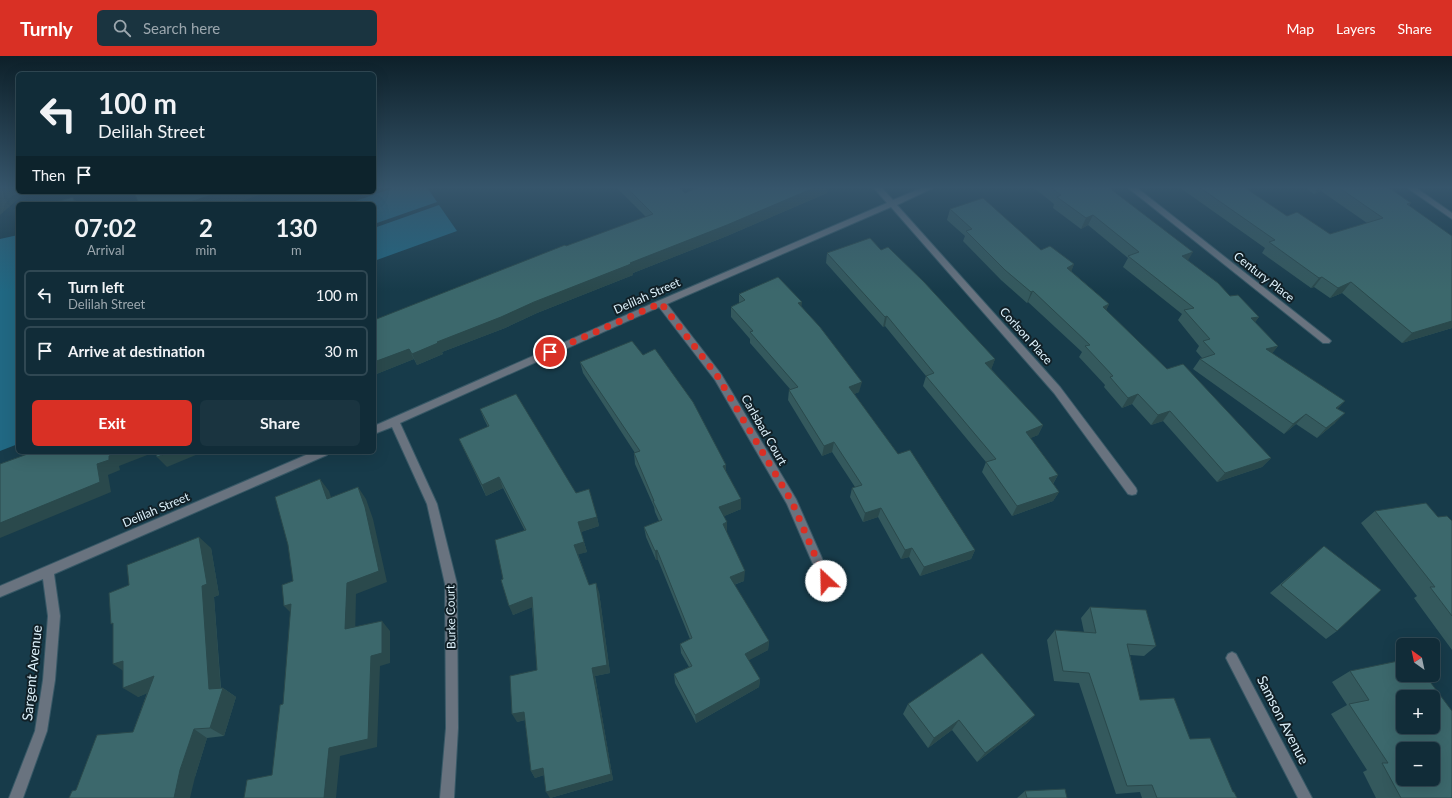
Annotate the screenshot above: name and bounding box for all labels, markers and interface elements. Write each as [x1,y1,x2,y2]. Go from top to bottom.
search box [97,10,377,46]
text: Turnly [20,17,73,40]
icon: search [111,17,133,39]
text: Search here [143,19,220,37]
text: Map [1286,20,1314,37]
text: Layers [1336,20,1376,37]
text: Share [1398,20,1432,37]
text: 100 m [98,86,177,120]
icon: left [32,88,84,140]
text: Delilah Street [98,120,205,142]
icon: arrive [73,164,95,186]
text: Then [32,166,65,184]
text: 07:02 [75,213,137,242]
text: 2 [199,213,213,242]
text: 130 [275,213,317,242]
text: Arrival [87,242,124,258]
text: min [196,242,217,258]
text: m [291,242,302,258]
street label: Century Place [1231,248,1298,305]
street label: Delilah Street [611,274,683,317]
text: Turn left [68,278,124,296]
icon: left [34,284,56,306]
text: 100 m [316,286,358,304]
text: Delilah Street [68,296,145,312]
street label: Corlson Place [997,304,1056,367]
pin [533,335,567,369]
icon: arrive [34,340,56,362]
icon: arrive [539,341,561,363]
text: Arrive at destination [68,342,205,360]
text: 30 m [324,342,358,360]
street label: Carlsbad Court [738,392,791,468]
button: Exit [32,400,192,446]
button: Share [200,400,360,446]
street label: Delilah Street [120,488,192,530]
position arrow [805,560,847,602]
street label: Burke Court [442,584,459,649]
street label: Sargent Avenue [18,624,45,722]
north arrow [1396,638,1440,682]
map controls [1396,638,1440,786]
street label: Samson Avenue [1254,673,1313,767]
button: + [1396,690,1440,734]
button: − [1396,742,1440,786]

